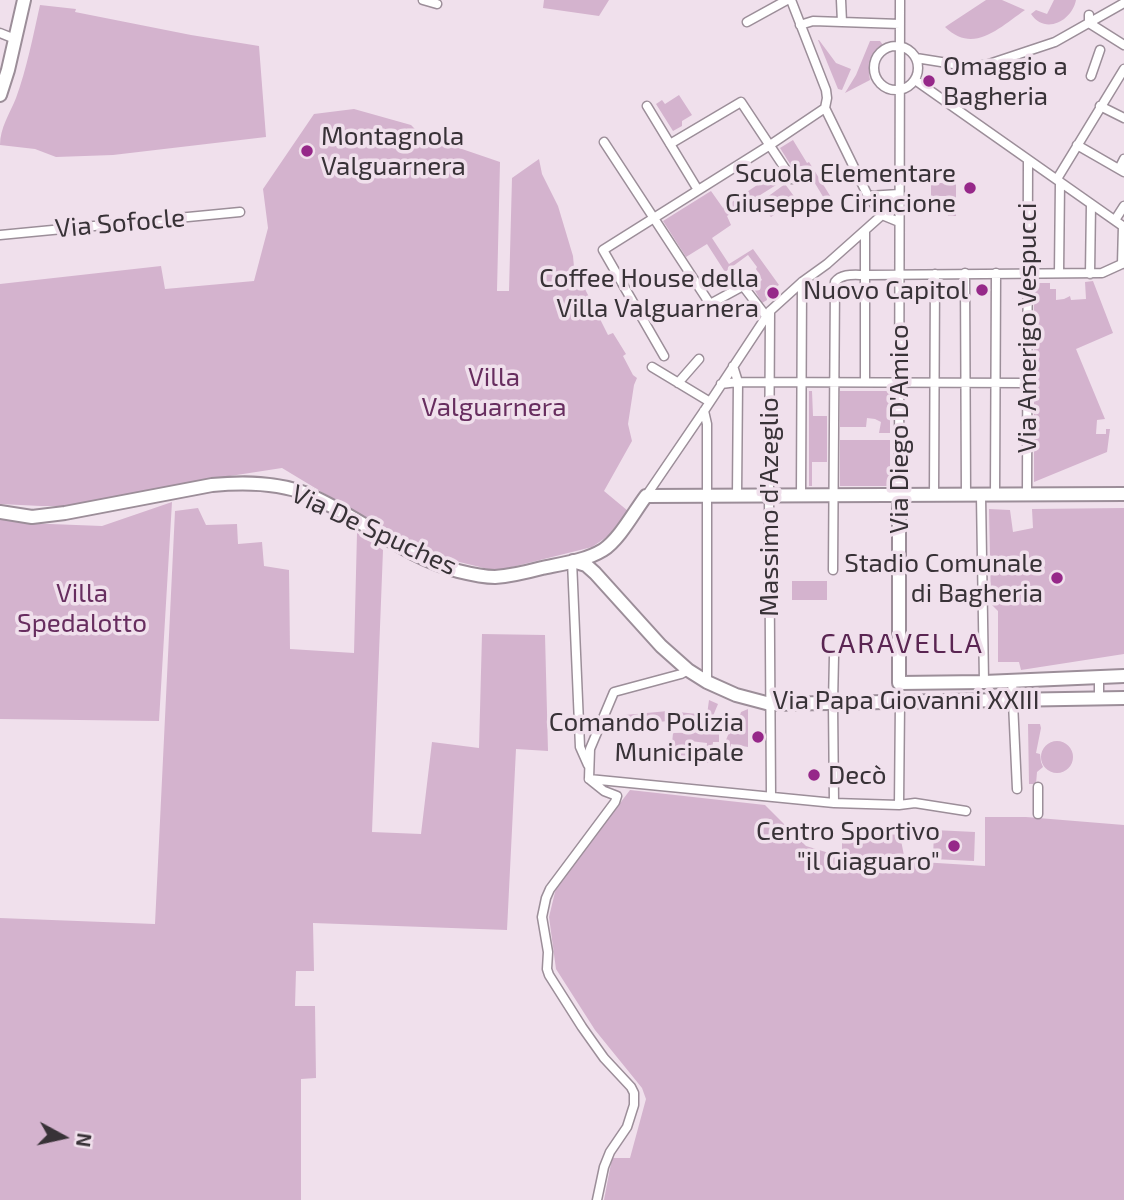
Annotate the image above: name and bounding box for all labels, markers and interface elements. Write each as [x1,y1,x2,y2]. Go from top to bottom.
place label: Omaggio a Bagheria [943,50,1068,112]
marker: Omaggio a Bagheria [921,73,937,89]
place label: Montagnola Valguarnera [321,120,466,182]
marker: Montagnola Valguarnera [299,143,315,159]
place label: Scuola Elementare Giuseppe Cirincione [725,157,956,218]
marker: Scuola Elementare Giuseppe Cirincione [962,180,978,196]
street label: Via Sofocle [54,202,186,244]
street label: Via Amerigo Vespucci [1011,203,1043,453]
place label: Coffee House della Villa Valguarnera [539,262,759,324]
place label: Nuovo Capitol [803,274,968,306]
marker: Nuovo Capitol [974,282,990,298]
marker: Coffee House della Villa Valguarnera [765,285,781,301]
street label: Via Diego D'Amico [883,324,915,534]
park label: Villa Valguarnera [422,361,566,422]
street label: Massimo d'Azeglio [753,397,785,617]
street label: Via De Spuches [286,478,462,582]
place label: Stadio Comunale di Bagheria [844,547,1043,608]
marker: Stadio Comunale di Bagheria [1049,570,1065,586]
park label: Villa Spedalotto [17,577,147,638]
district label: CARAVELLA [821,627,983,661]
street label: Via Papa Giovanni XXIII [773,684,1039,716]
place label: Comando Polizia Municipale [549,706,744,768]
marker: Comando Polizia Municipale [750,729,766,745]
place label: Decò [828,759,886,791]
marker: Decò [806,767,822,783]
place label: Centro Sportivo "il Giaguaro" [756,815,940,876]
marker: Centro Sportivo "il Giaguaro" [946,838,962,854]
north arrow [28,1102,98,1172]
text: N [72,1132,97,1148]

